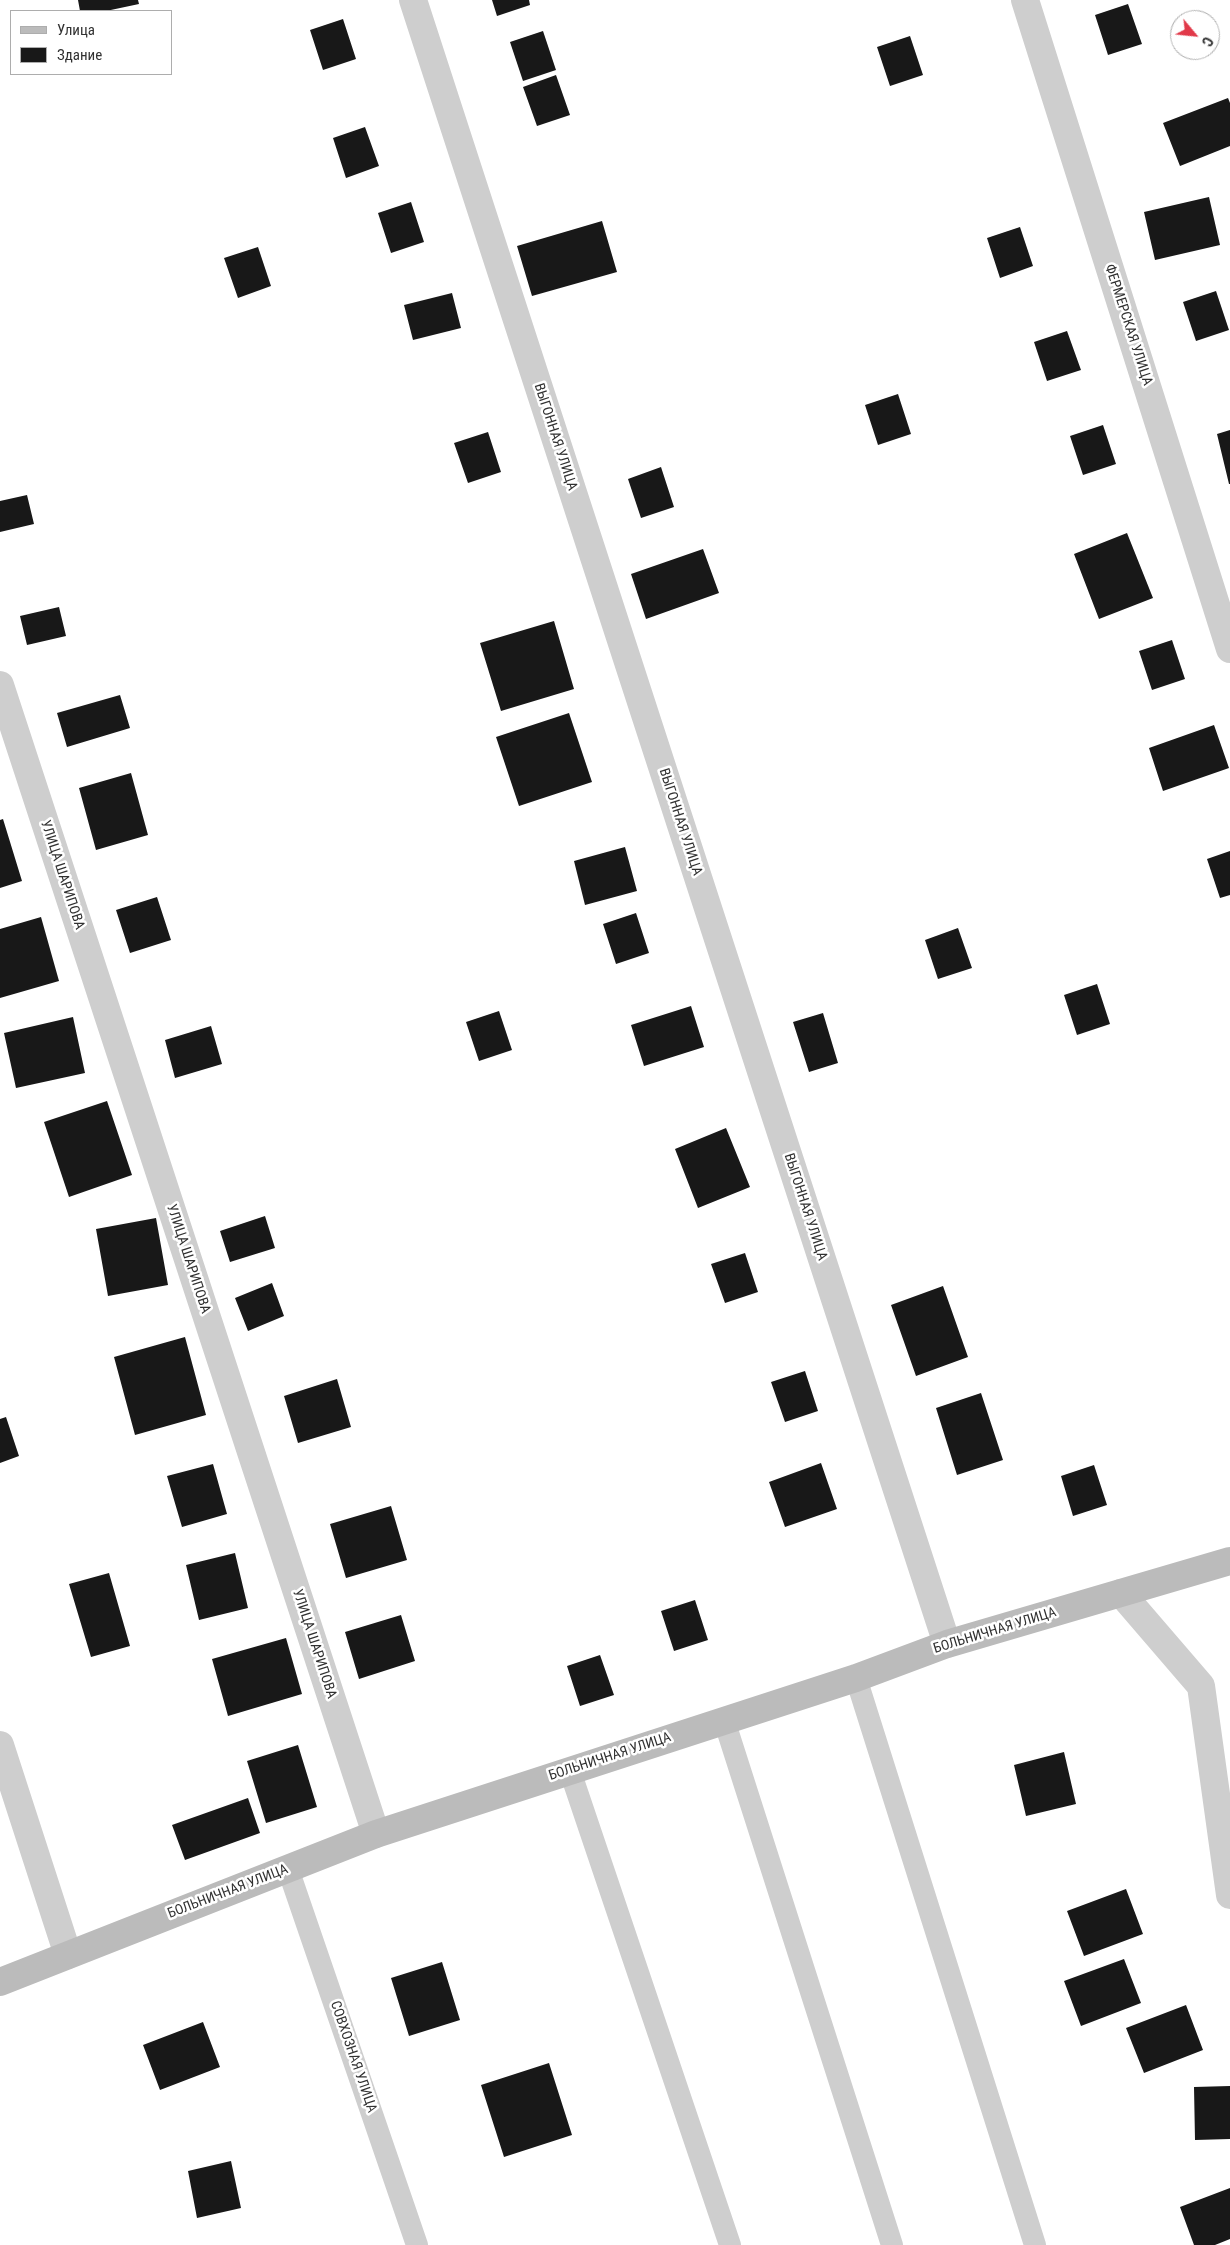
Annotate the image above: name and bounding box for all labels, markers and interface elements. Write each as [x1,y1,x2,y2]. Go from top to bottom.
legend [10,10,172,75]
north arrow [1170,10,1220,60]
text: Улица [57,21,95,39]
text: С [1198,34,1216,49]
text: Здание [57,46,102,64]
street label: ФЕРМЕРСКАЯ УЛИЦА [1101,262,1155,388]
street label: ВЫГОННАЯ УЛИЦА [530,381,580,493]
street label: ВЫГОННАЯ УЛИЦА [655,766,705,878]
street label: УЛИЦА ШАРИПОВА [36,818,88,932]
street label: ВЫГОННАЯ УЛИЦА [780,1151,830,1263]
street label: УЛИЦА ШАРИПОВА [162,1202,214,1316]
street label: УЛИЦА ШАРИПОВА [288,1587,340,1701]
street label: БОЛЬНИЧНАЯ УЛИЦА [932,1604,1058,1658]
street label: БОЛЬНИЧНАЯ УЛИЦА [547,1729,673,1785]
street label: БОЛЬНИЧНАЯ УЛИЦА [165,1861,291,1923]
street label: СОВХОЗНАЯ УЛИЦА [326,1999,380,2115]

